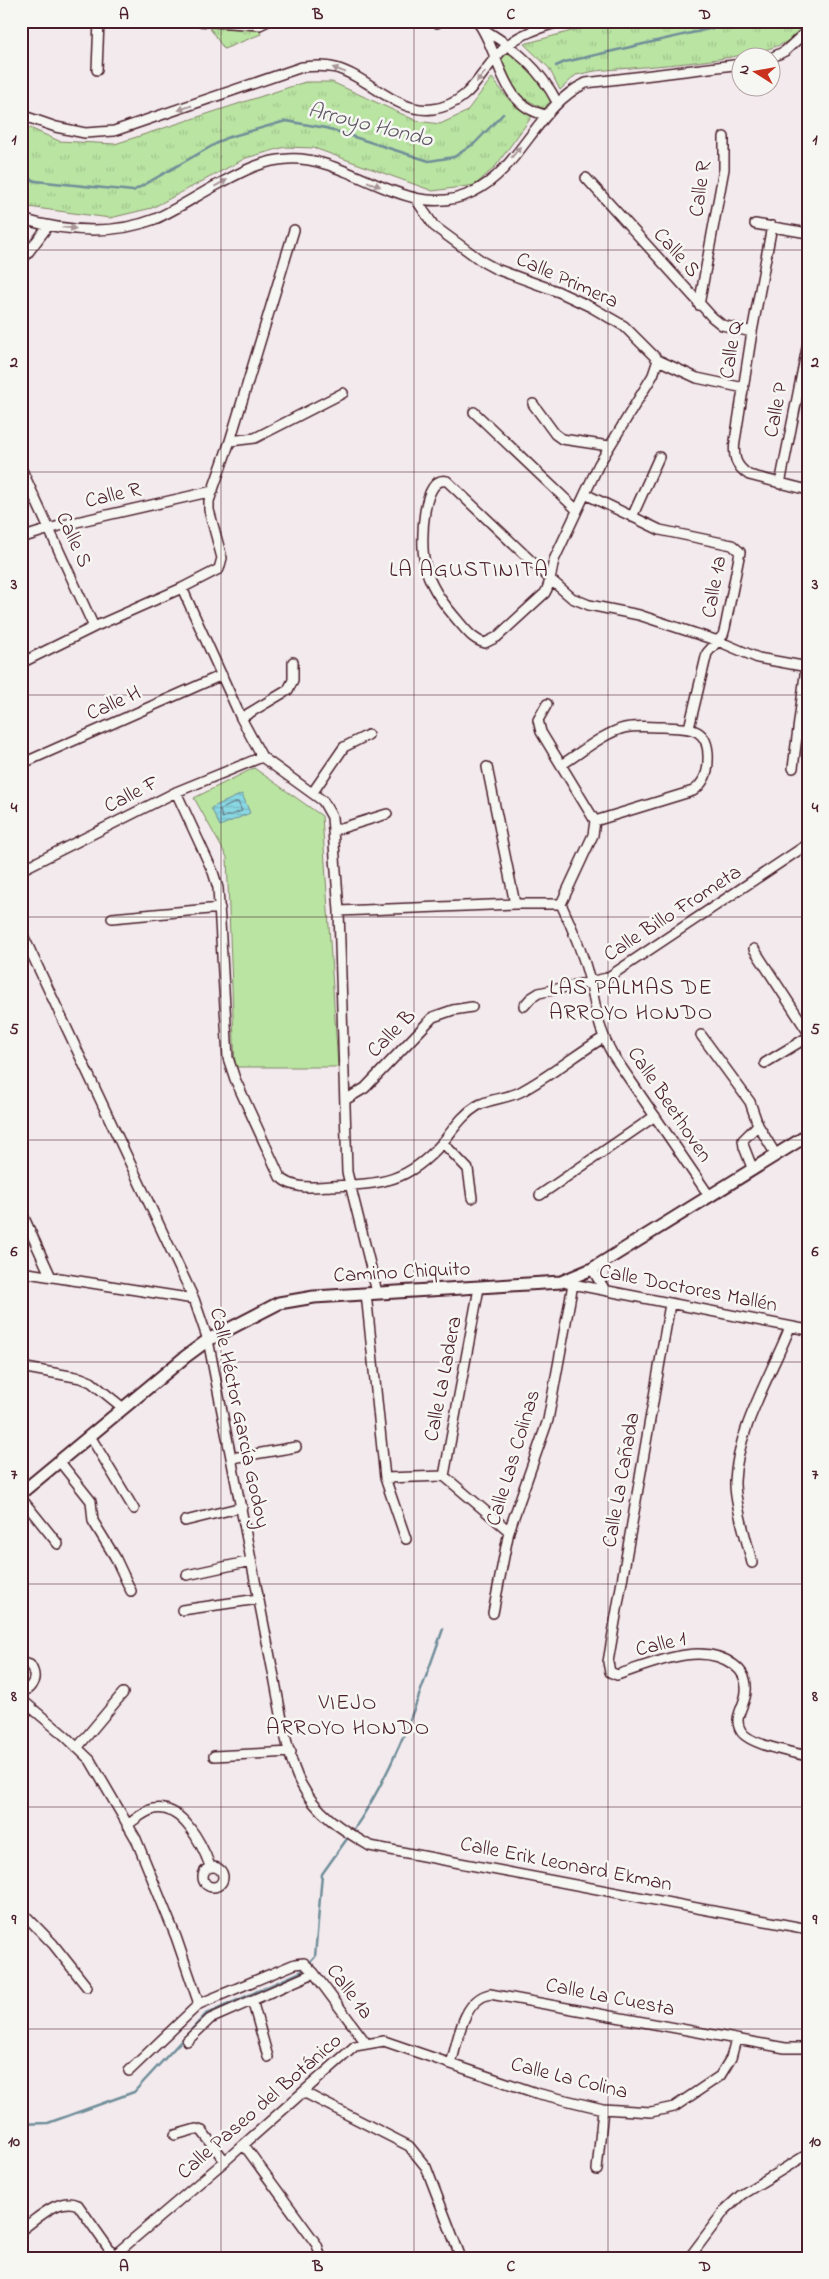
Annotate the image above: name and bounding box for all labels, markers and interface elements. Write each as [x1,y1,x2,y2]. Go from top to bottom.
text: A [119,3,129,27]
text: B [312,3,324,27]
text: C [507,3,516,27]
text: D [698,3,711,27]
north arrow [732,48,782,98]
text: N [734,63,756,76]
one-way arrow [332,66,347,73]
one-way arrow [475,70,486,83]
water label: Arroyo Hondo [304,95,437,157]
one-way arrow [177,104,192,112]
text: 1 [11,128,17,152]
text: 1 [812,128,818,152]
one-way arrow [511,146,522,159]
street label: Calle R [682,159,720,219]
one-way arrow [214,179,228,187]
one-way arrow [367,180,382,188]
street label: Calle S [645,221,707,285]
one-way arrow [61,225,77,233]
street label: Calle Primera [511,245,623,317]
street label: Calle Q [713,318,751,381]
text: 2 [9,351,18,375]
text: 2 [810,351,819,375]
street label: Calle P [757,380,797,440]
street label: Calle R [82,475,144,517]
street label: Calle S [47,507,99,573]
street label: Calle 1a [695,554,735,620]
district label: LA AGUSTINITA [389,555,549,587]
text: 3 [10,573,18,597]
text: 3 [811,573,819,597]
street label: Calle H [82,679,146,729]
street label: Calle F [99,768,165,822]
text: 4 [10,796,18,820]
text: 4 [811,796,819,820]
street label: Calle Billo Frometa [598,858,748,970]
district label: LAS PALMAS DE ARROYO HONDO [549,973,713,1030]
street label: Calle B [361,1003,423,1065]
text: 5 [9,1018,19,1042]
text: 5 [810,1018,820,1042]
street label: Calle Beethoven [619,1041,719,1169]
text: 6 [9,1240,18,1264]
text: 6 [810,1240,819,1264]
street label: Camino Chiquito [333,1254,471,1292]
street label: Calle Doctores Mallén [596,1257,780,1321]
street label: Calle Héctor García Godoy [199,1305,277,1531]
street label: Calle La Ladera [417,1314,471,1444]
street label: Calle Las Colinas [479,1386,549,1530]
street label: Calle La Cañada [595,1410,649,1550]
text: 7 [11,1463,18,1487]
text: 7 [812,1463,819,1487]
street label: Calle 1 [633,1625,690,1665]
text: 8 [10,1685,17,1709]
text: 8 [811,1685,818,1709]
district label: VIEJO ARROYO HONDO [266,1688,430,1745]
street label: Calle Erik Leonard Ekman [457,1830,675,1900]
text: 9 [11,1908,17,1932]
text: 9 [812,1908,818,1932]
street label: Calle 1a [318,1958,380,2026]
street label: Calle La Cuesta [543,1971,677,2025]
street label: Calle Paseo del Botánico [171,2027,349,2187]
street label: Calle La Colina [507,2050,631,2108]
text: 10 [8,2130,20,2154]
text: 10 [809,2130,821,2154]
text: A [119,2255,129,2279]
text: B [312,2255,324,2279]
text: C [507,2255,516,2279]
text: D [698,2255,711,2279]

